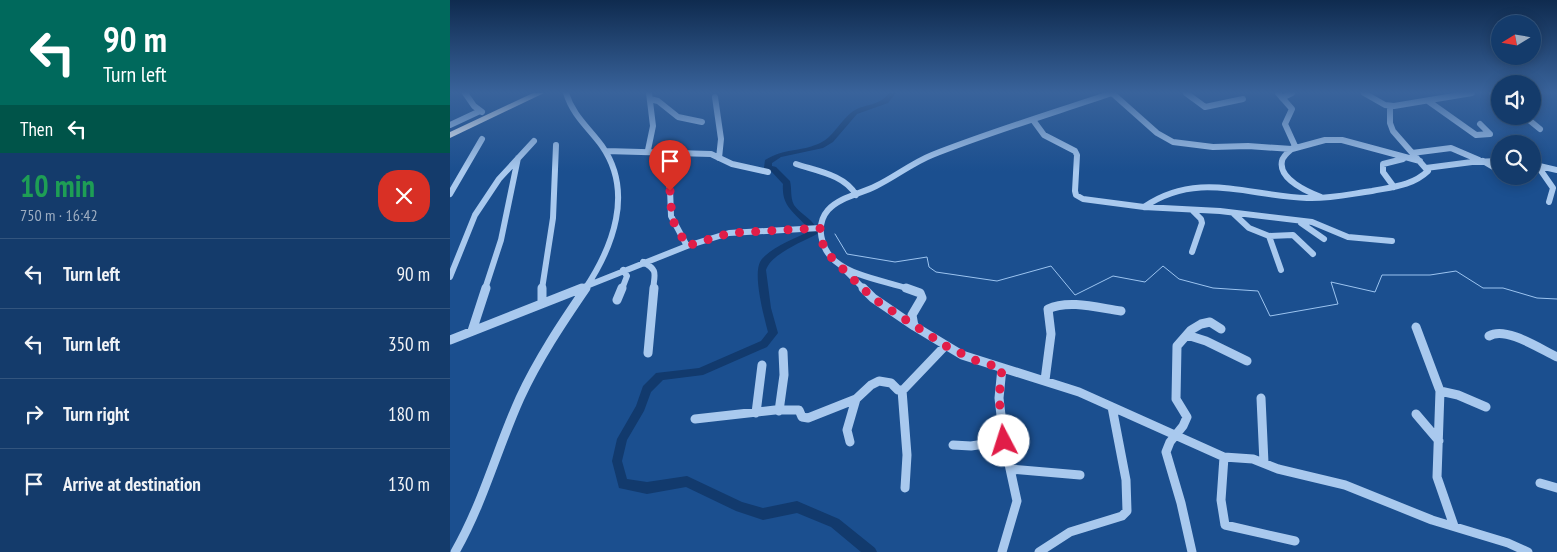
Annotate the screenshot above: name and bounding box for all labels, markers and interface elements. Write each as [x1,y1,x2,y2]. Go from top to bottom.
north arrow [1491,15,1541,65]
map controls [1491,15,1541,185]
text: 90 m [103,16,167,62]
icon: left [20,20,85,85]
text: Turn left [103,60,167,88]
button: sound [1491,75,1541,125]
icon: left [63,115,91,143]
text: Then [20,117,53,141]
button: search [1491,135,1541,185]
pin [649,140,691,191]
icon: arrive [656,147,684,175]
text: 10 min [20,166,95,205]
button: close [378,170,430,222]
text: 750 m · 16:42 [20,205,98,225]
icon: left [20,260,48,288]
text: Turn left [63,262,120,286]
text: 90 m [397,262,430,286]
icon: left [20,330,48,358]
text: Turn left [63,332,120,356]
text: 350 m [388,332,430,356]
icon: right [20,400,48,428]
text: Turn right [63,402,129,426]
text: 180 m [388,402,430,426]
position arrow [977,414,1029,466]
icon: arrive [20,470,48,498]
text: Arrive at destination [63,472,201,496]
text: 130 m [388,472,430,496]

